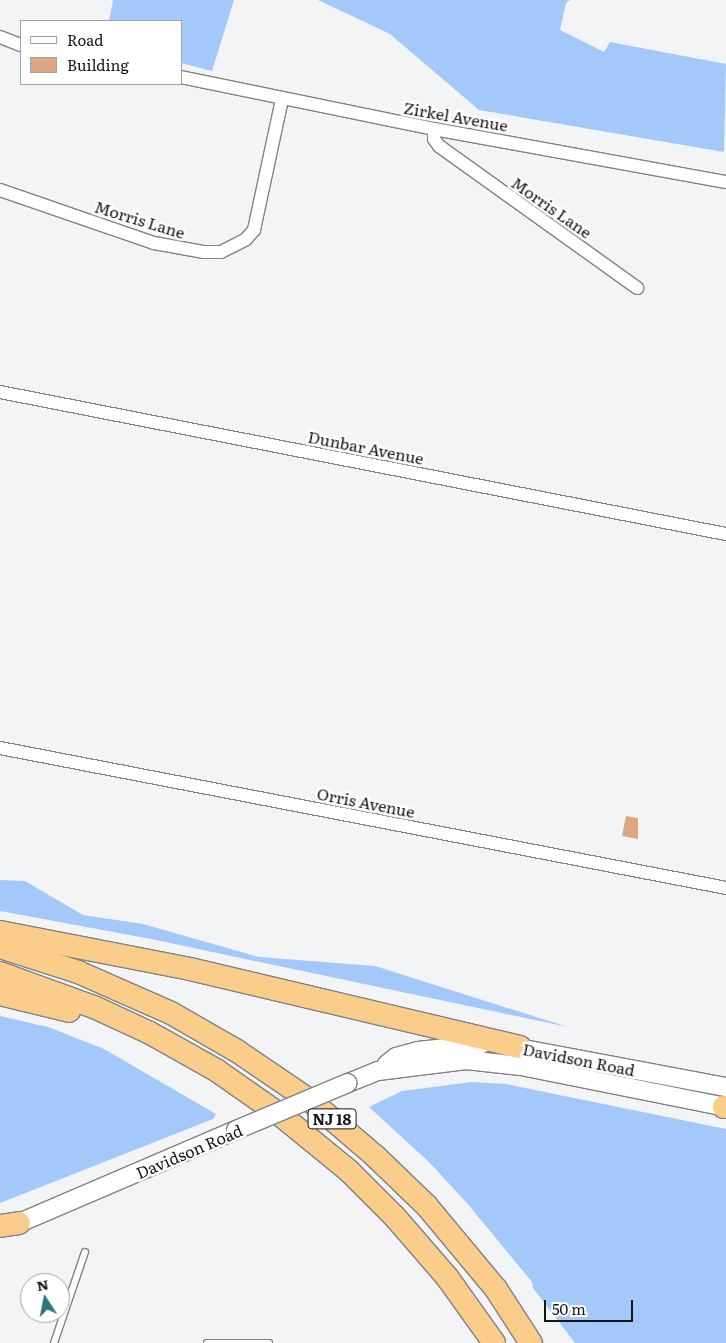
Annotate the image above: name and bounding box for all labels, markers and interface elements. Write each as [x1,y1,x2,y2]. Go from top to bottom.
legend [20,20,182,85]
text: Road [67,28,103,51]
text: Building [67,53,129,76]
street label: Zirkel Avenue [402,97,510,135]
street label: Morris Lane [508,172,596,242]
street label: Morris Lane [93,196,187,242]
street label: Dunbar Avenue [306,426,426,468]
street label: Orris Avenue [315,783,417,821]
street label: Davidson Road [521,1039,637,1079]
road number: NJ 18 [307,1106,357,1132]
street label: Davidson Road [133,1120,245,1182]
north arrow [20,1273,70,1323]
text: N [35,1273,50,1295]
scale bar [546,1290,635,1322]
text: 50 m [552,1297,586,1320]

